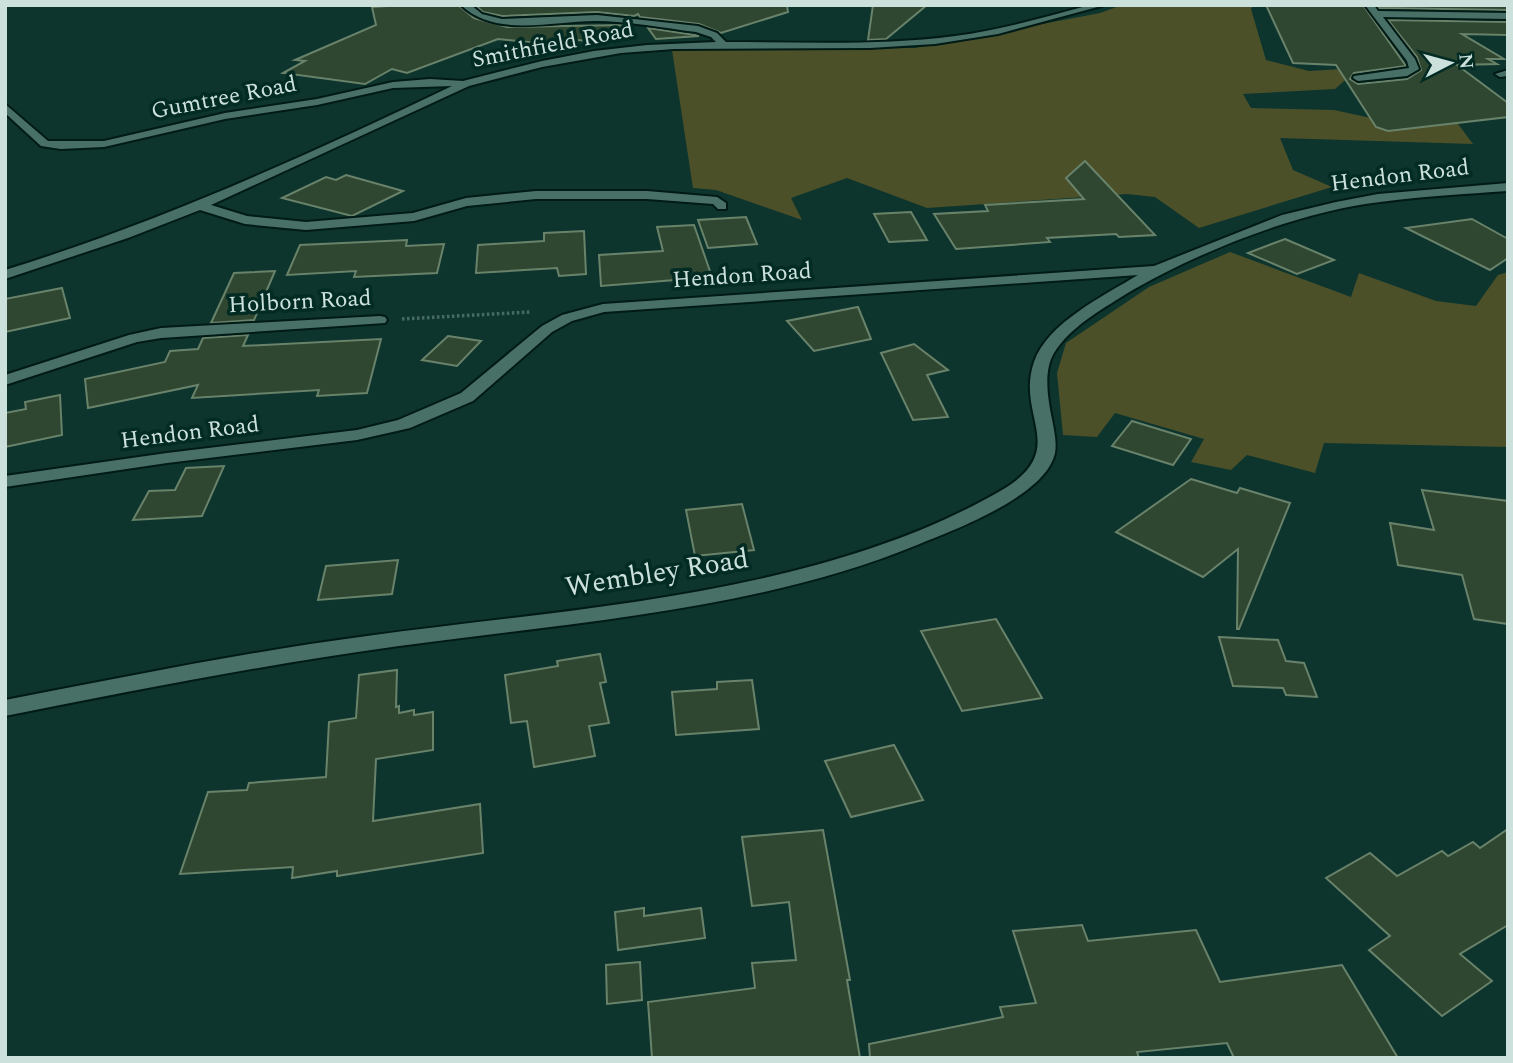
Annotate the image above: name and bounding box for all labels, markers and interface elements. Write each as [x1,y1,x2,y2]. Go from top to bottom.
street label: Smithfield Road [469,12,637,78]
north arrow [1415,28,1485,98]
text: N [1450,52,1481,71]
street label: Gumtree Road [148,67,300,129]
street label: Hendon Road [1329,150,1471,202]
street label: Hendon Road [671,254,813,298]
street label: Holborn Road [228,281,373,323]
street label: Hendon Road [119,407,261,459]
street label: Wembley Road [562,537,752,609]

